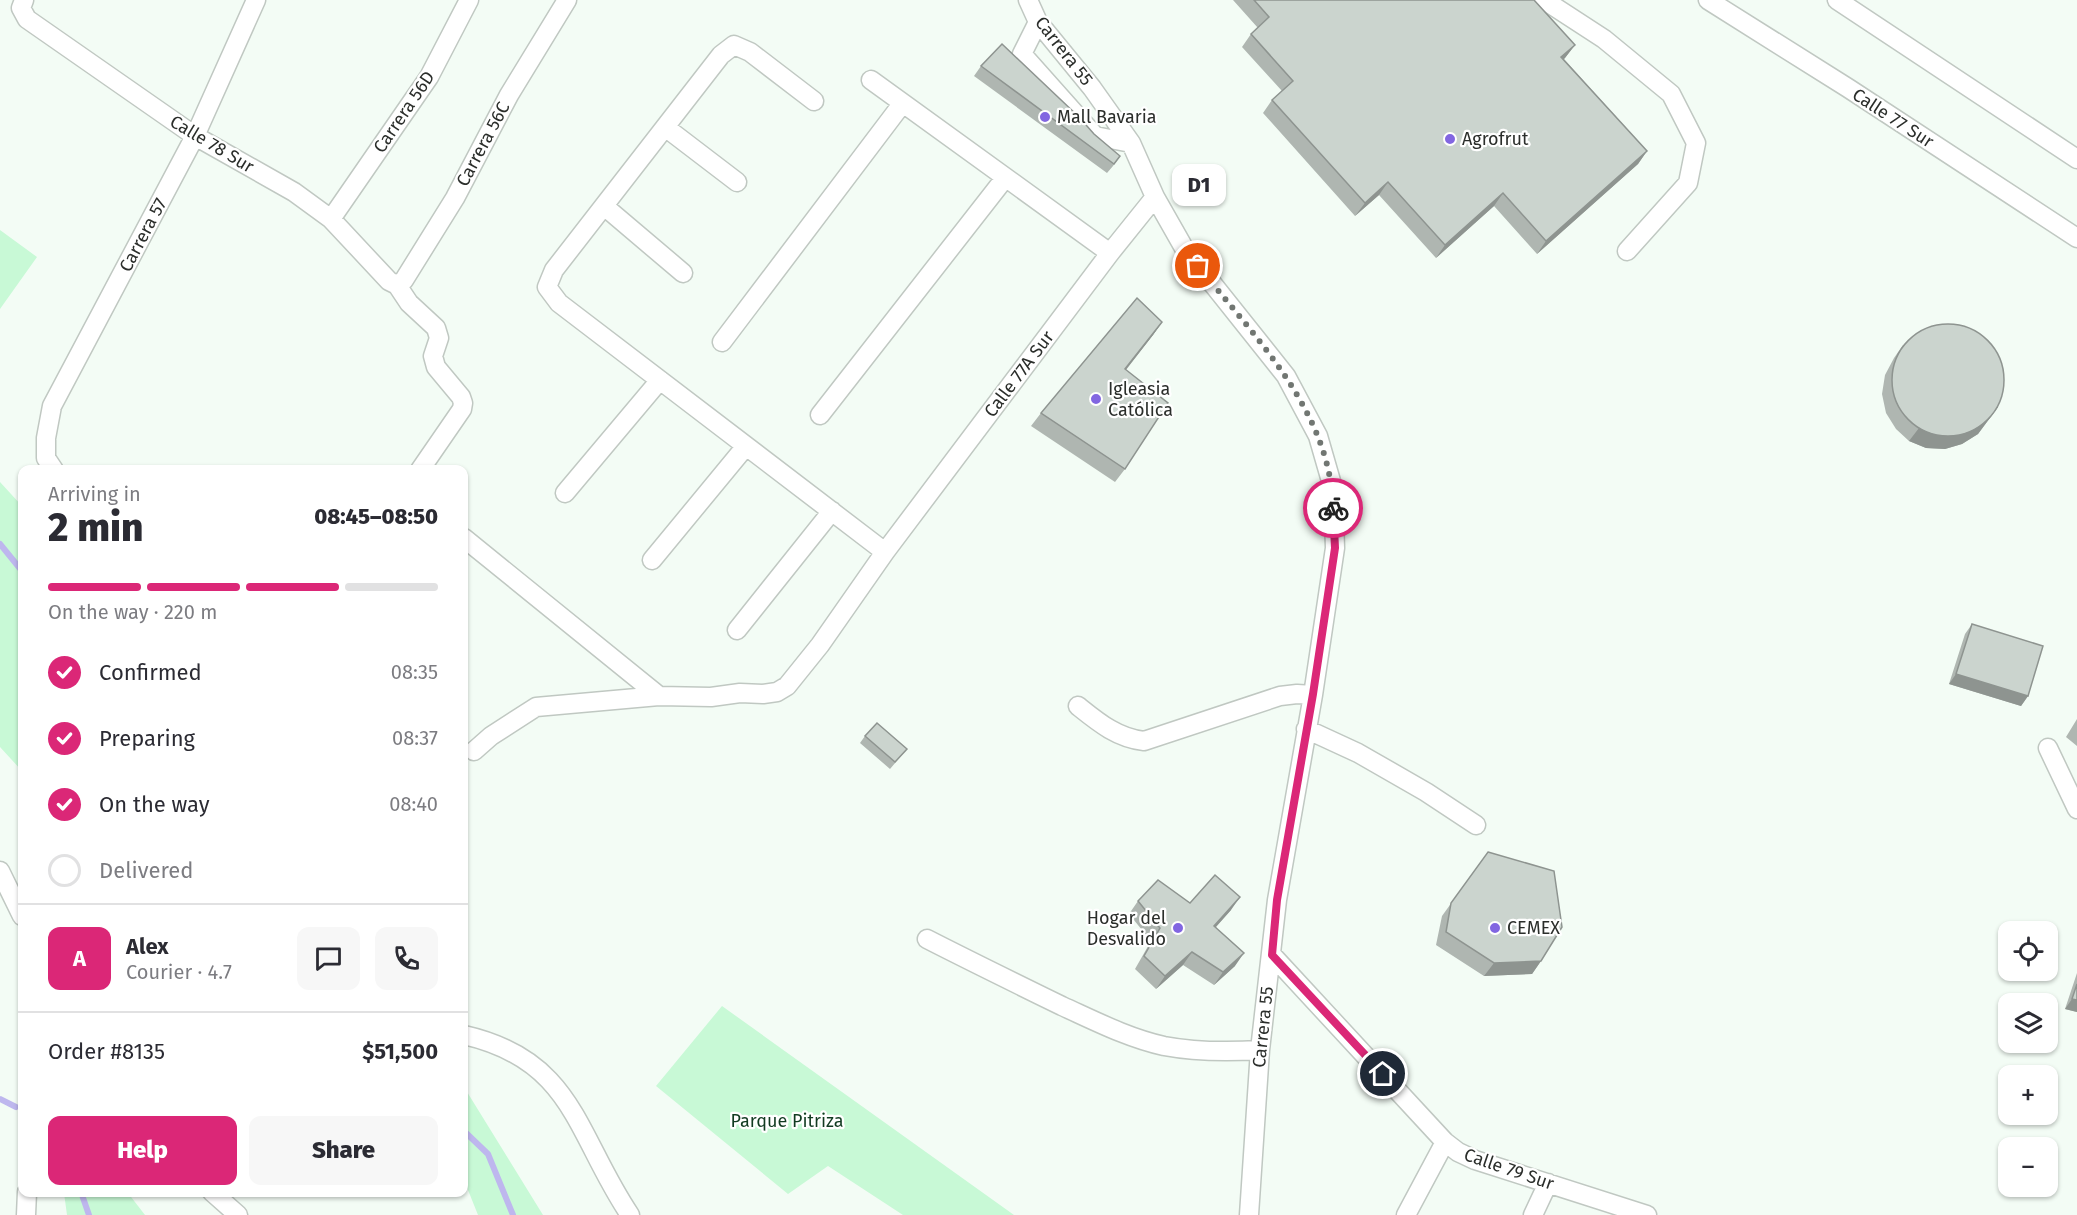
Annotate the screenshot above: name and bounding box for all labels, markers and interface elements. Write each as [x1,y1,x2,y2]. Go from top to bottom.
street label: Carrera 55 [1030,12,1098,90]
street label: Carrera 56D [369,67,439,157]
street label: Calle 77 Sur [1848,84,1938,152]
street label: Carrera 56C [452,98,514,190]
place label: Mall Bavaria [1057,106,1157,128]
street label: Calle 78 Sur [166,110,258,178]
marker: Mall Bavaria [1038,110,1052,124]
place label: Agrofrut [1462,128,1529,150]
marker: Agrofrut [1443,132,1457,146]
callout: D1 [1171,164,1225,206]
text: D1 [1188,173,1210,197]
street label: Carrera 57 [114,194,172,276]
pin [1172,240,1223,291]
icon: bag [1181,249,1214,282]
street label: Calle 77A Sur [979,326,1059,421]
place label: Igleasia Católica [1108,378,1173,421]
marker: Igleasia Católica [1089,392,1103,406]
courier [1303,478,1363,538]
text: Arriving in [48,482,141,506]
icon: bike [1317,492,1350,525]
text: 08:45–08:50 [314,503,438,530]
text: 2 min [48,505,144,551]
text: On the way · 220 m [48,600,217,624]
icon: check [48,656,81,689]
text: Confirmed [99,659,202,686]
text: 08:35 [391,660,438,684]
icon: check [48,722,81,755]
text: Preparing [99,725,195,752]
text: 08:37 [392,726,438,750]
icon: check [48,788,81,821]
text: On the way [99,791,210,818]
text: 08:40 [389,792,438,816]
text: Delivered [99,857,194,884]
place label: Hogar del Desvalido [1087,907,1166,950]
place label: CEMEX [1507,917,1560,939]
marker: Hogar del Desvalido [1171,921,1185,935]
marker: CEMEX [1488,921,1502,935]
map controls [1998,921,2058,1197]
button: locate [1998,921,2058,981]
button: chat [297,927,360,990]
button: phone [375,927,438,990]
text: Alex [126,933,169,960]
text: A [73,945,86,972]
text: Courier · 4.7 [126,960,232,984]
street label: Carrera 55 [1248,985,1278,1069]
button: layers [1998,993,2058,1053]
text: Order #8135 [48,1038,165,1065]
text: $51,500 [362,1038,438,1065]
pin [1357,1048,1408,1099]
icon: home [1366,1057,1399,1090]
button: + [1998,1065,2058,1125]
park label: Parque Pitriza [731,1110,843,1132]
button: Help [48,1116,237,1185]
button: Share [249,1116,438,1185]
button: − [1998,1137,2058,1197]
street label: Calle 79 Sur [1461,1143,1557,1195]

